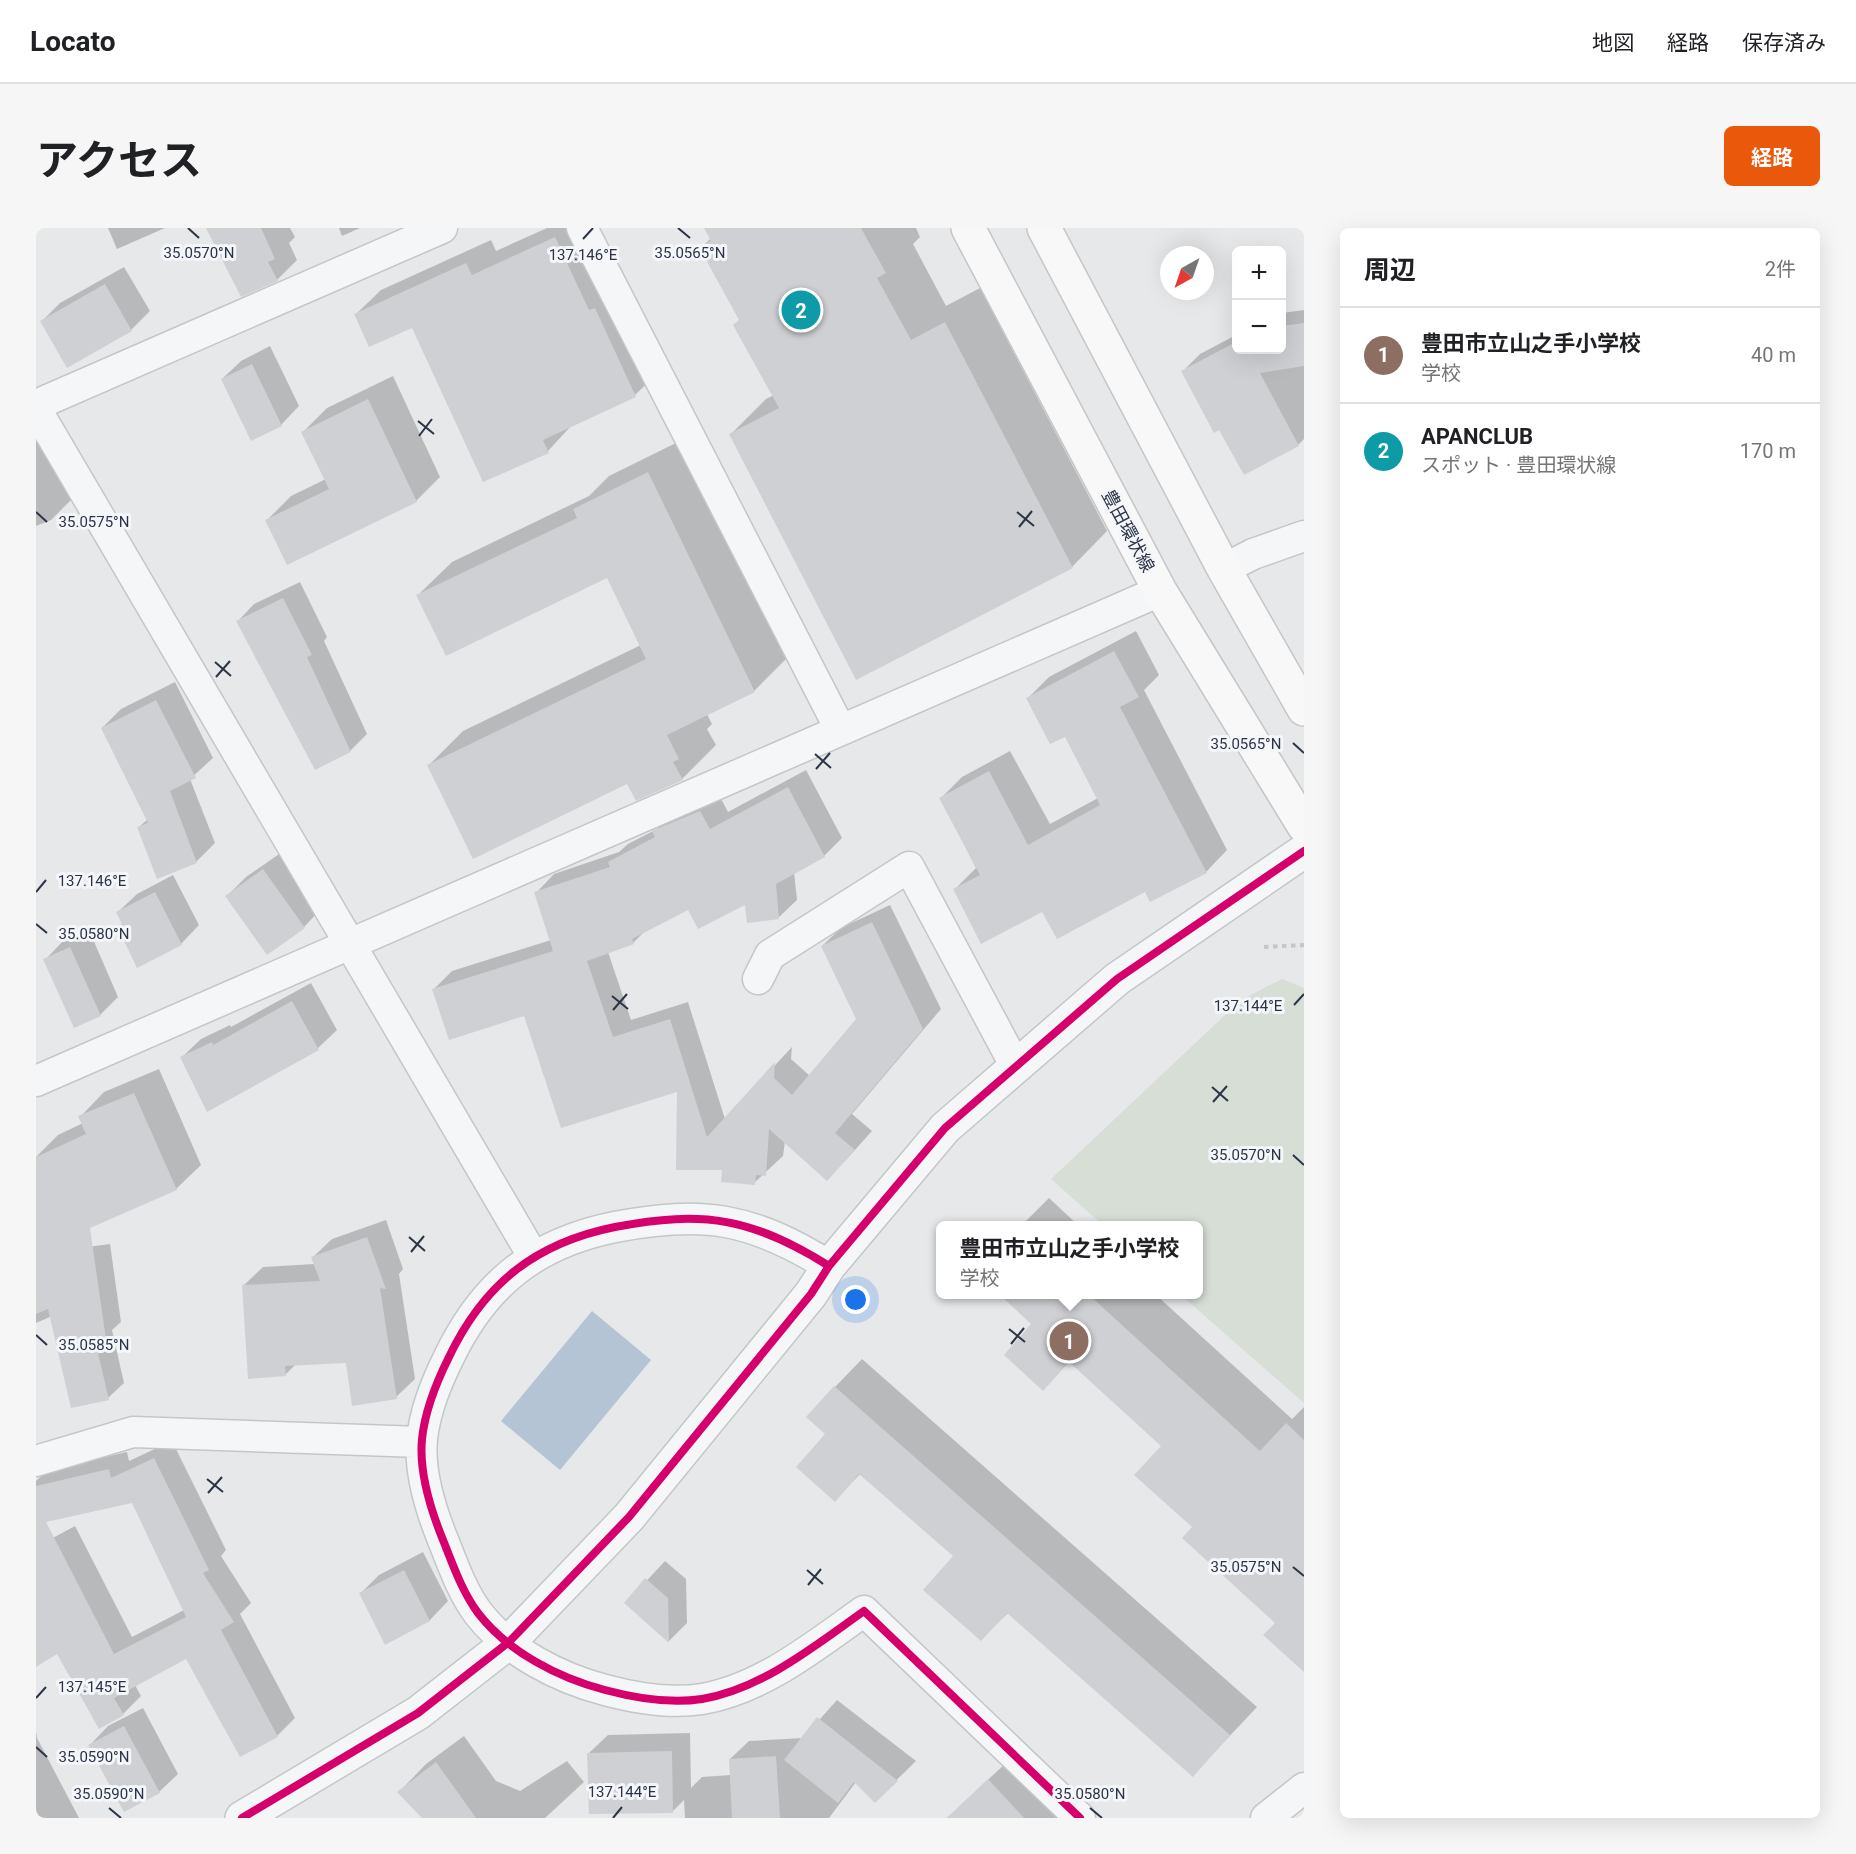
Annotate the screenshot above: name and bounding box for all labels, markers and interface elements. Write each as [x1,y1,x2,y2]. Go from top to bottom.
text: Locato [30,25,115,58]
text: 地図 [1592,31,1634,55]
text: 経路 [1667,31,1709,55]
text: 保存済み [1742,31,1826,55]
button: 経路 [1724,126,1820,186]
text: アクセス [36,136,202,185]
text: 35.0570°N [164,244,234,262]
text: 35.0565°N [655,244,725,262]
text: 137.146°E [549,246,618,264]
north arrow [1160,246,1214,300]
map controls [1232,246,1286,354]
button: + [1232,246,1286,300]
text: 周辺 [1364,255,1416,285]
text: 2件 [1765,257,1796,281]
pin: 2 [782,288,820,332]
button: − [1232,300,1286,354]
text: 豊田市立山之手小学校 [1421,331,1641,356]
text: 1 [1378,343,1389,367]
text: 40 m [1751,343,1796,367]
text: 学校 [1421,361,1461,385]
text: APANCLUB [1421,424,1533,449]
text: 2 [1378,439,1389,463]
text: 170 m [1740,439,1796,463]
text: スポット · 豊田環状線 [1421,453,1616,477]
street label: 豊田環状線 [1098,486,1159,575]
text: 35.0575°N [59,513,129,531]
text: 35.0565°N [1211,735,1281,753]
text: 137.146°E [58,872,127,890]
text: 35.0580°N [59,925,129,943]
text: 137.144°E [1214,997,1283,1015]
text: 35.0570°N [1211,1146,1281,1164]
popup [936,1221,1203,1299]
text: 豊田市立山之手小学校 [959,1236,1180,1261]
text: 学校 [959,1266,999,1290]
your location [841,1285,870,1314]
pin: 1 [1050,1318,1088,1364]
text: 35.0585°N [59,1336,129,1354]
text: 35.0575°N [1211,1558,1281,1576]
text: 137.145°E [58,1678,127,1696]
text: 35.0590°N [59,1748,129,1766]
text: 137.144°E [588,1783,657,1801]
text: 35.0590°N [74,1785,144,1803]
text: 35.0580°N [1055,1785,1125,1803]

